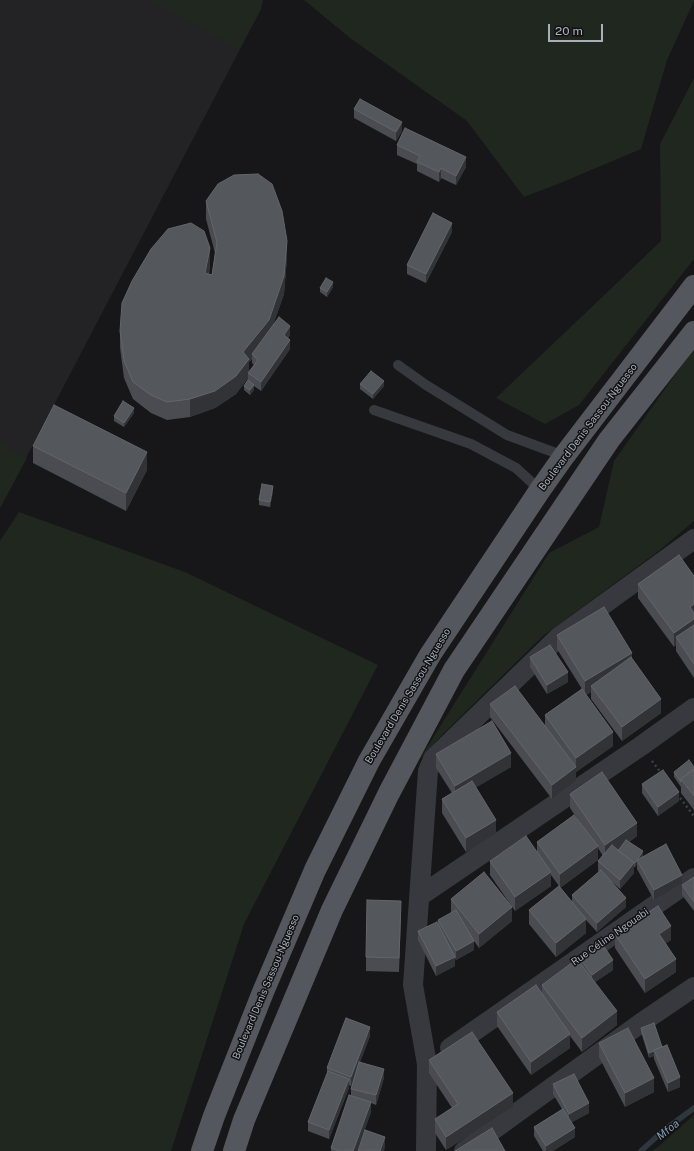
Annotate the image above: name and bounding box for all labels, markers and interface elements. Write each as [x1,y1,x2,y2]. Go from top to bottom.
scale bar [550,16,605,42]
text: 20 m [555,24,583,38]
street label: Boulevard Denis Sassou-Nguesso [536,361,640,493]
street label: Boulevard Denis Sassou-Nguesso [363,626,453,766]
street label: Rue Céline Ngouabi [569,906,651,968]
street label: Boulevard Denis Sassou-Nguesso [230,913,302,1061]
water label: Mfoa [654,1117,682,1143]

